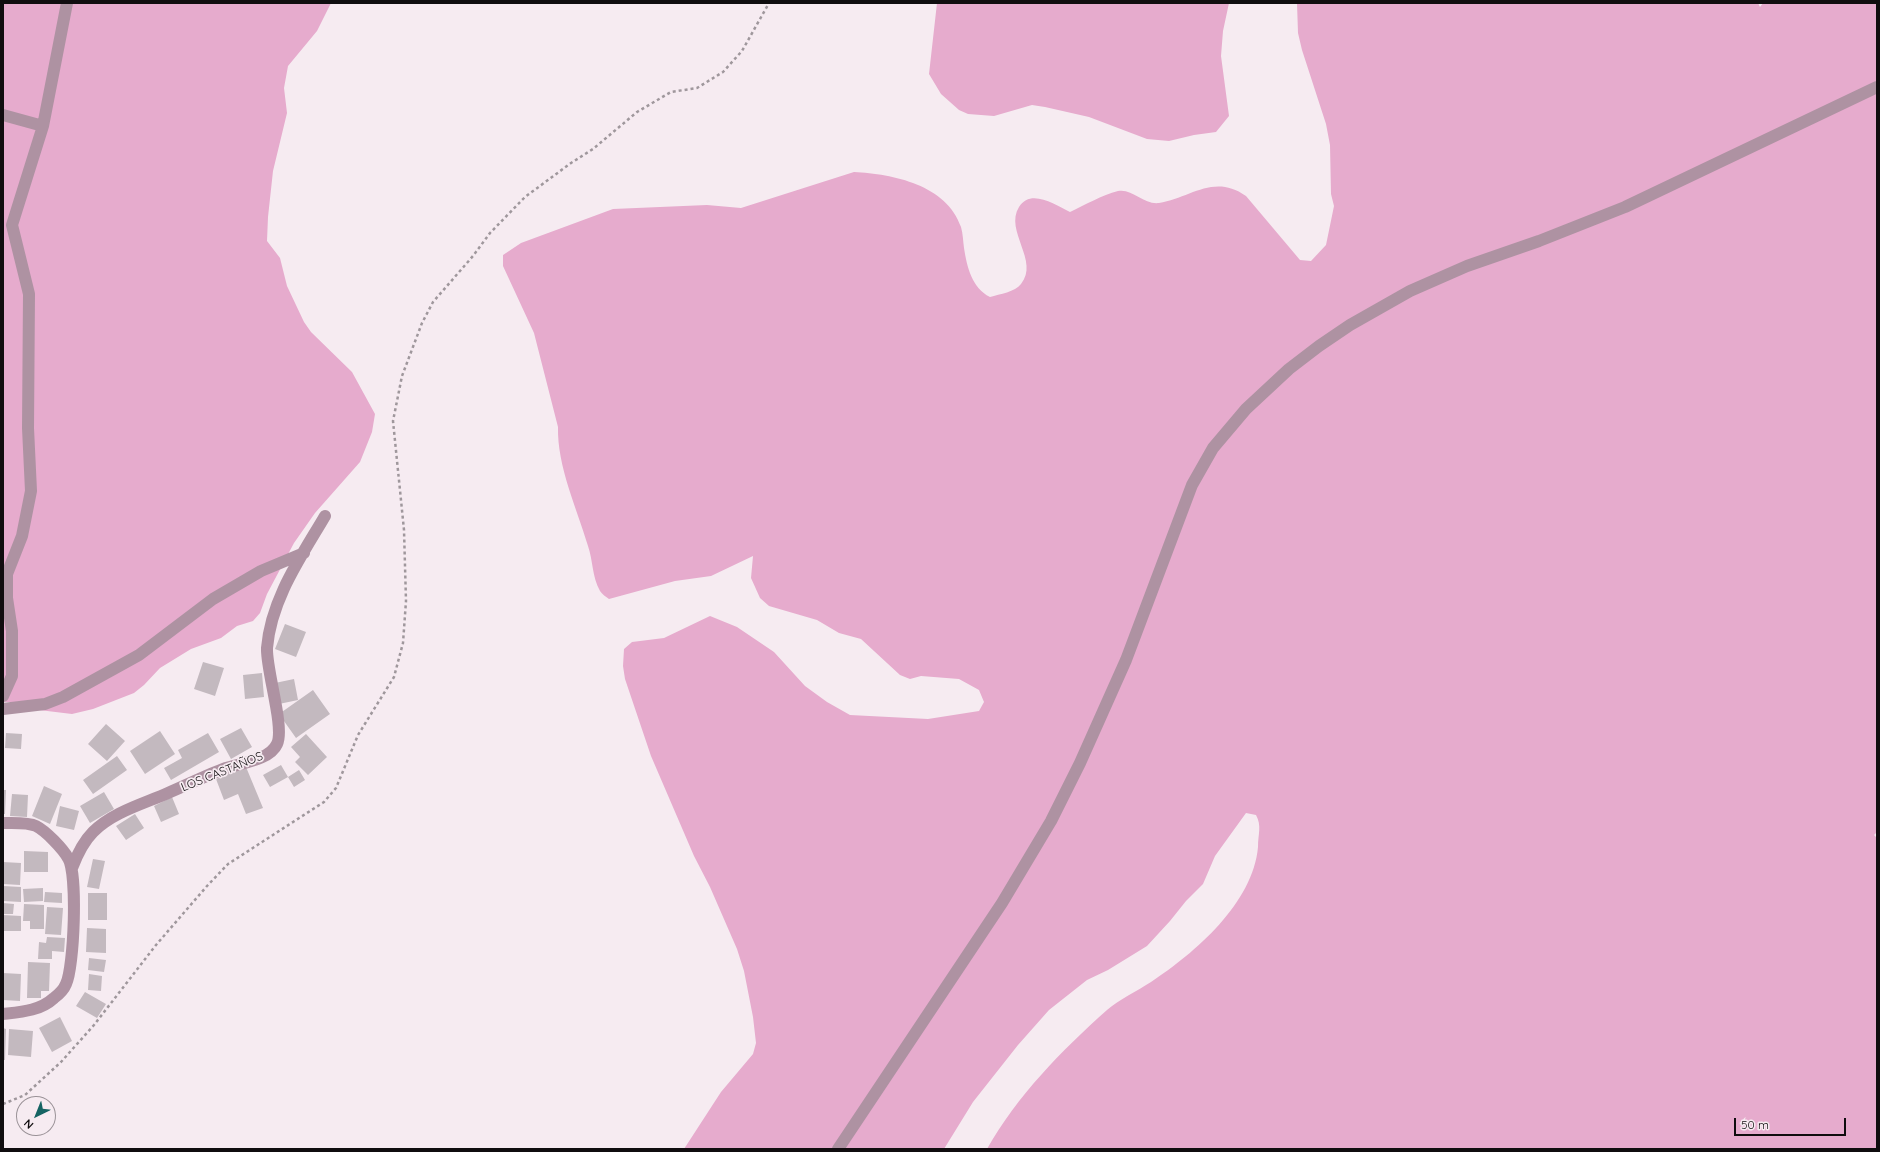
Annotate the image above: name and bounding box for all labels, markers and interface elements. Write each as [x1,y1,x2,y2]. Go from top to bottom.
street label: LOS CASTAÑOS [179,749,265,795]
north arrow [16,1096,56,1136]
scale bar [1736,1110,1848,1136]
text: N [21,1116,36,1132]
text: 50 m [1741,1117,1769,1132]

